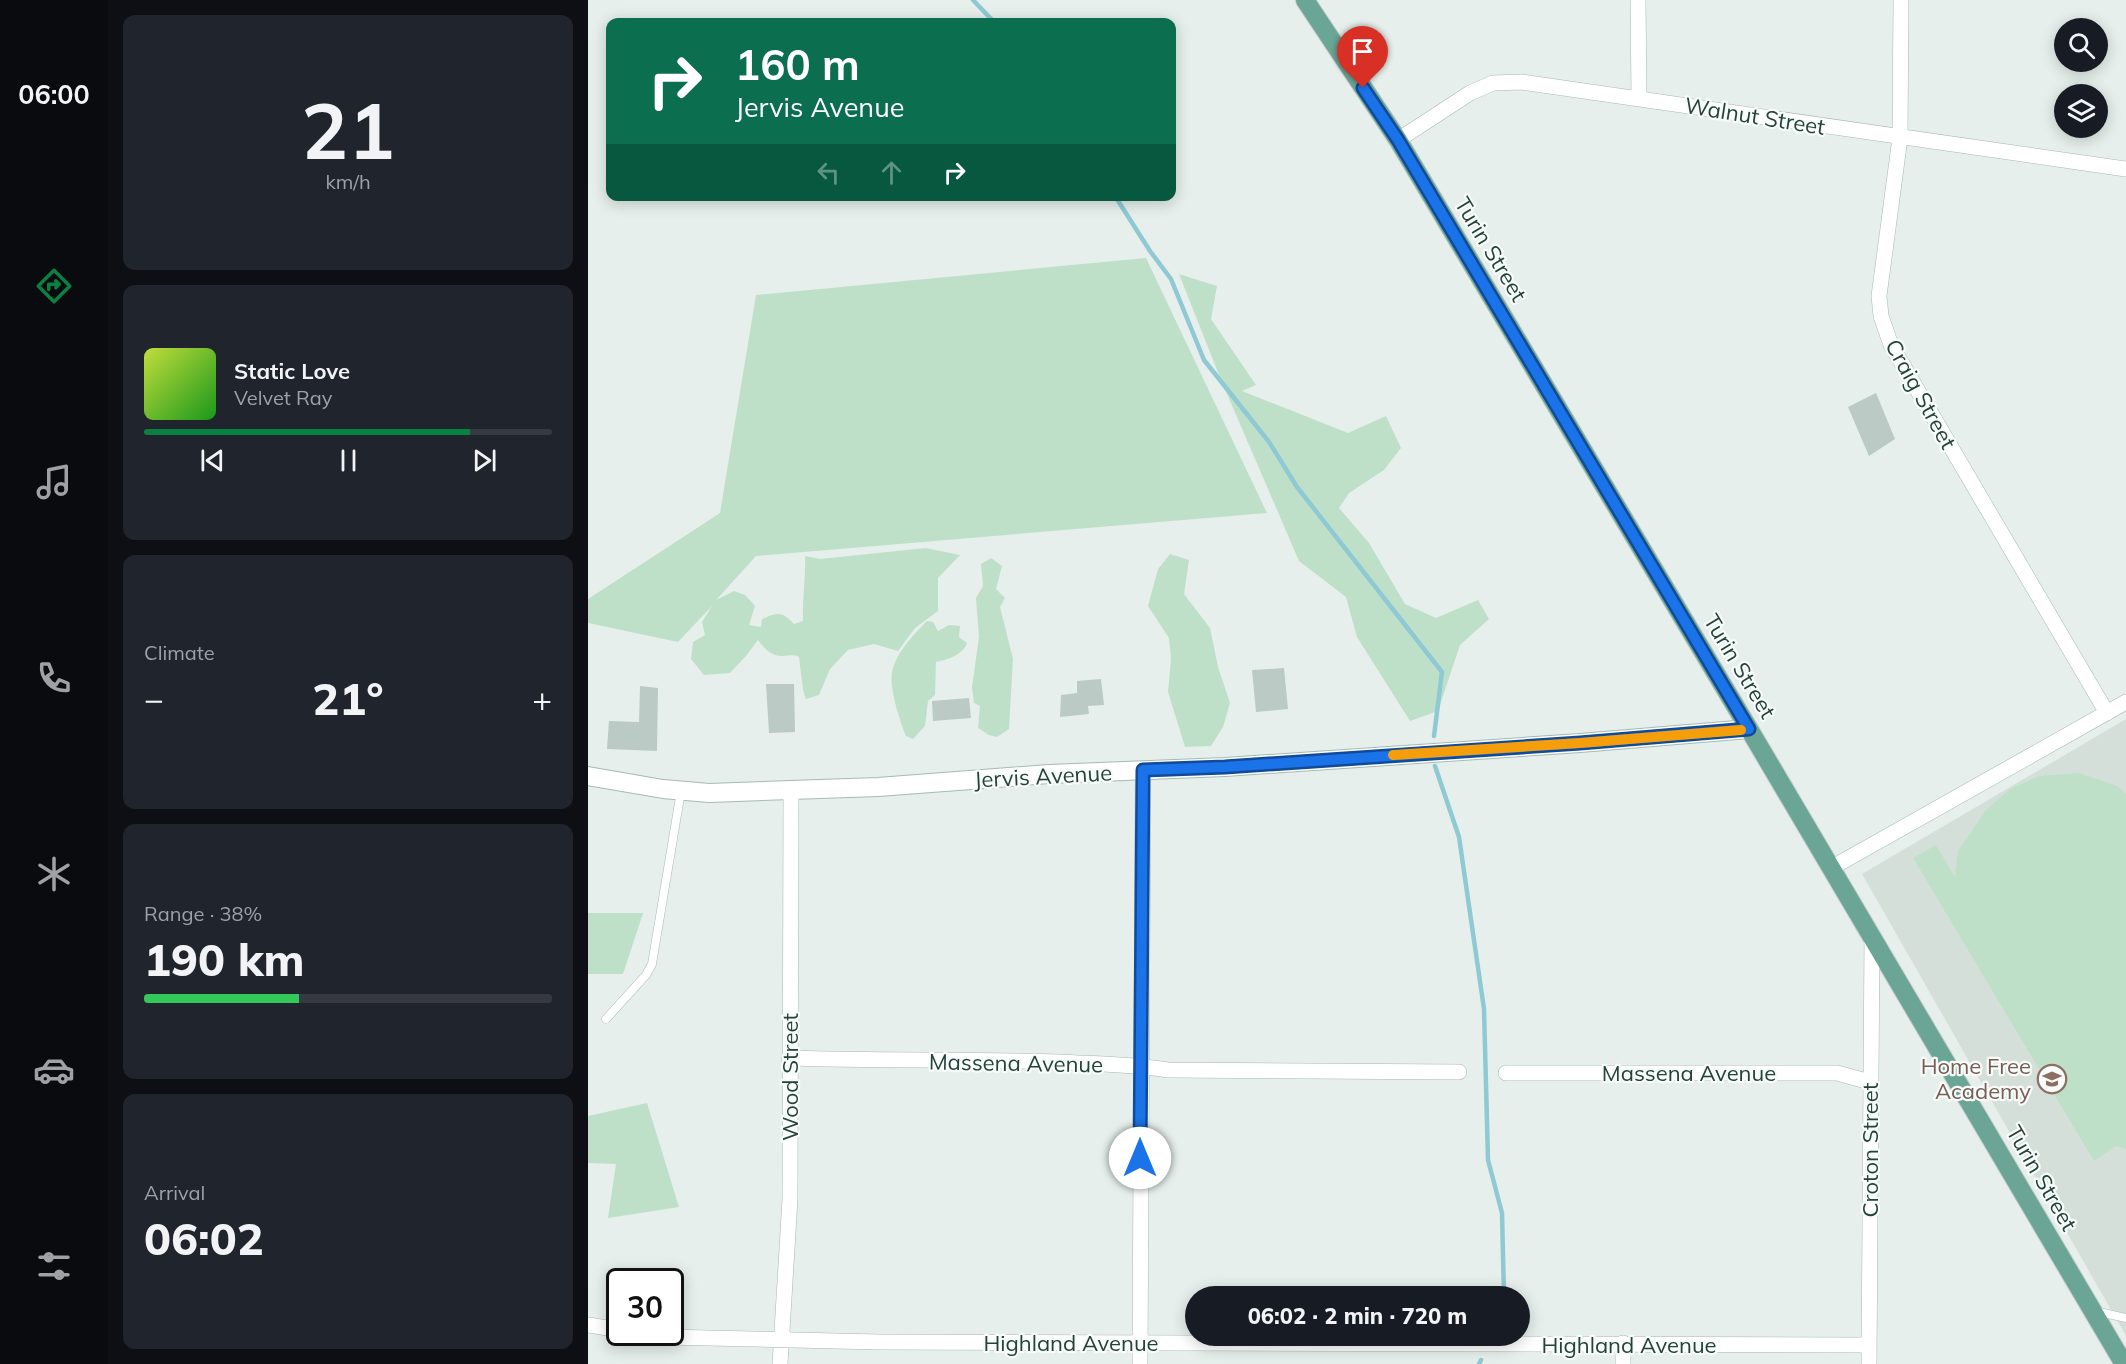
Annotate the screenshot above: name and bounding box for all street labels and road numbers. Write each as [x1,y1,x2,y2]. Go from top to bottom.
street label: Walnut Street [1683,91,1827,141]
street label: Turin Street [1449,192,1533,307]
street label: Craig Street [1879,334,1963,454]
street label: Turin Street [1698,609,1782,724]
street label: Jervis Avenue [973,758,1113,794]
street label: Wood Street [776,1013,804,1141]
street label: Massena Avenue [929,1047,1103,1079]
street label: Massena Avenue [1602,1059,1776,1087]
street label: Croton Street [1856,1082,1884,1217]
street label: Turin Street [2001,1120,2084,1236]
street label: Highland Avenue [983,1329,1159,1357]
street label: Highland Avenue [1541,1331,1717,1359]

